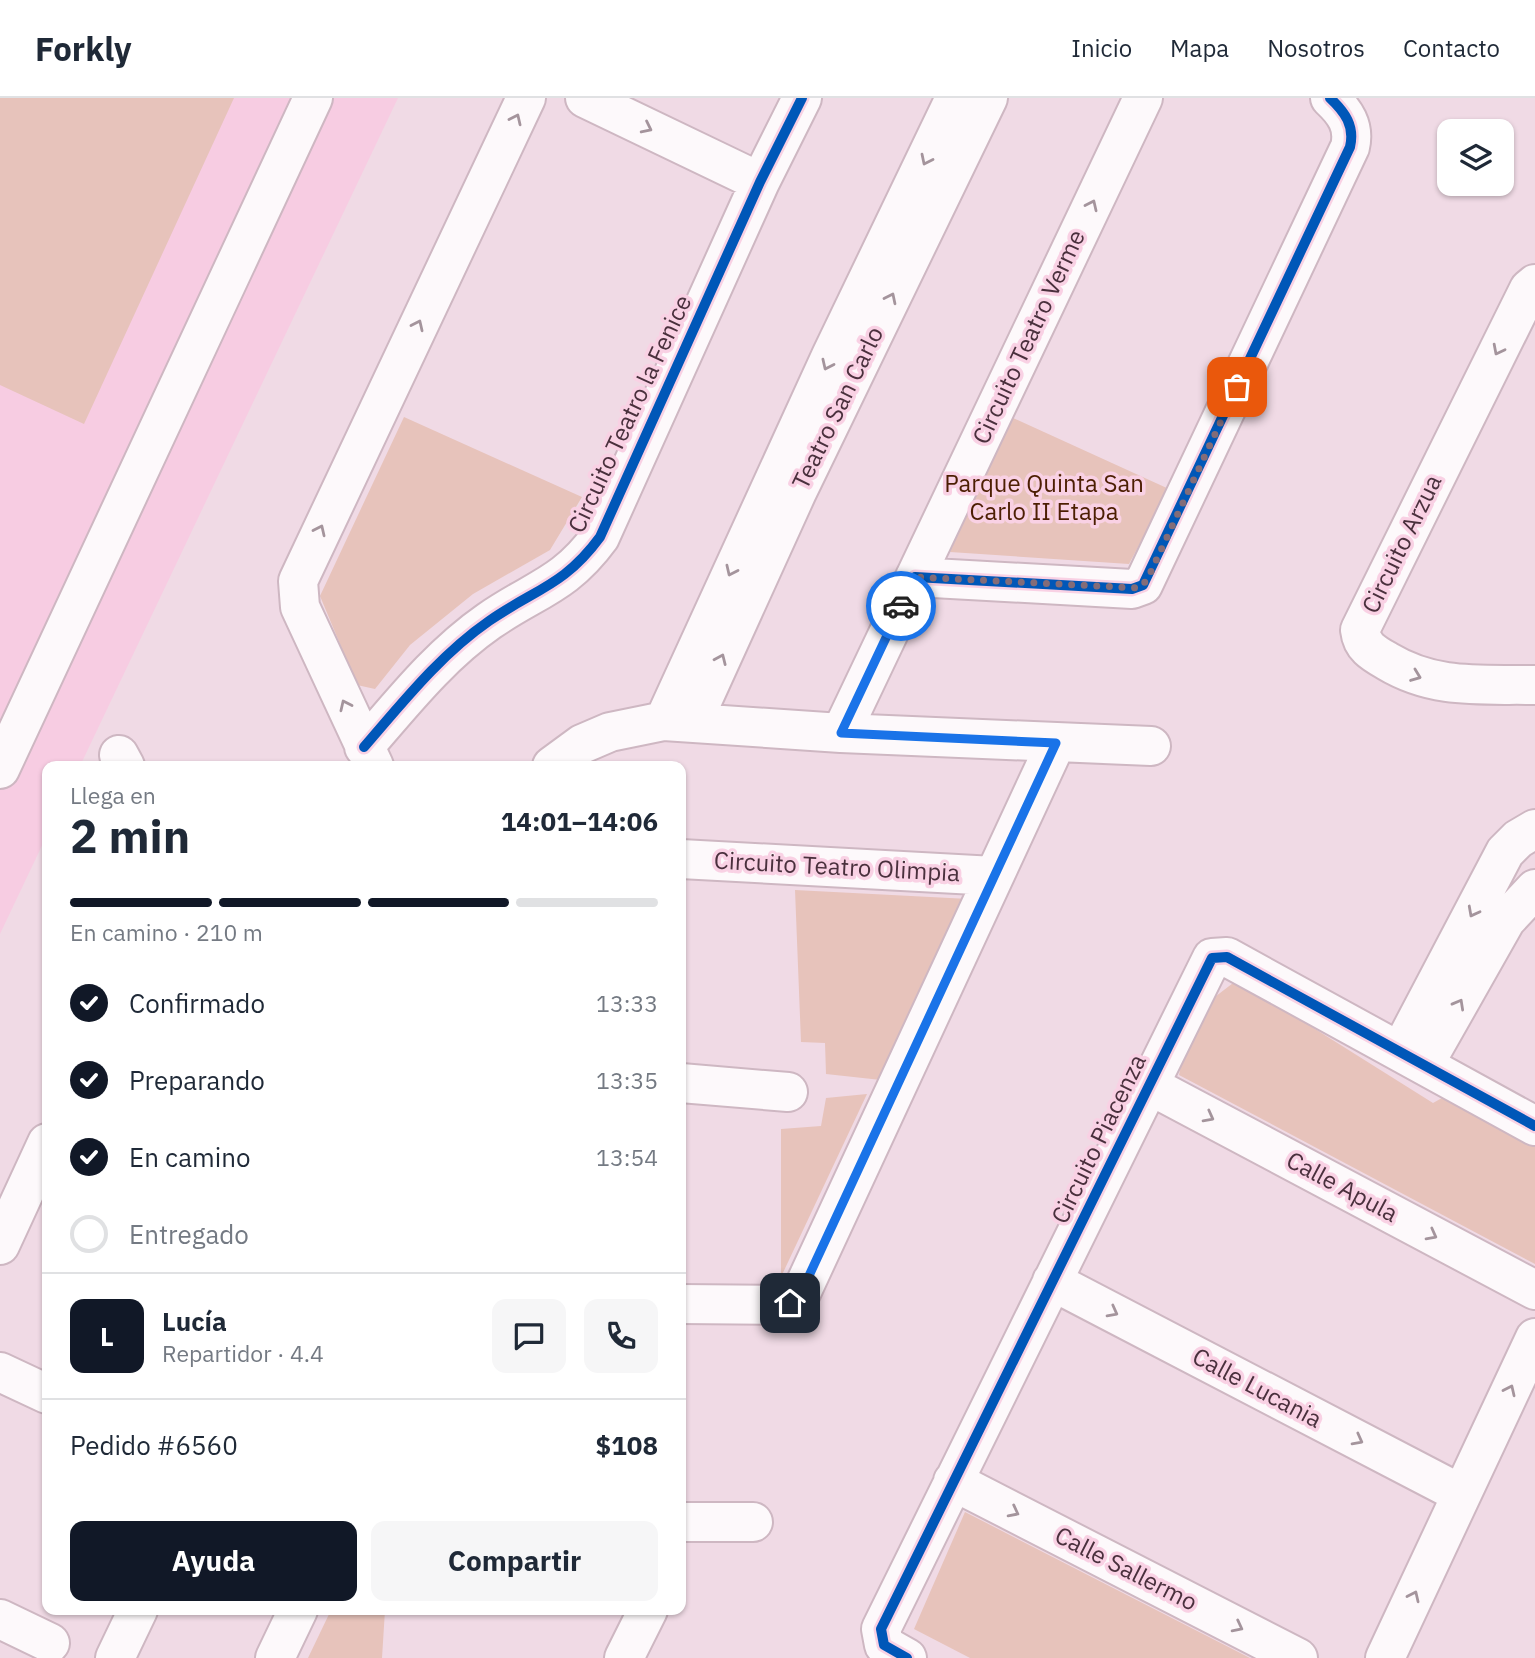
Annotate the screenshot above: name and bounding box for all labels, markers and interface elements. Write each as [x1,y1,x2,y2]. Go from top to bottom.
text: Forkly [35,27,132,70]
text: Inicio [1071,32,1132,64]
text: Mapa [1170,32,1229,64]
text: Nosotros [1267,32,1365,64]
text: Contacto [1403,32,1500,64]
one-way arrow [507,114,521,126]
one-way arrow [640,119,652,133]
map controls [1437,119,1514,196]
button: layers [1437,119,1514,196]
one-way arrow [920,153,934,165]
one-way arrow [1083,200,1097,212]
street label: Circuito Teatro Verme [964,224,1092,449]
street label: Circuito Teatro la Fenice [560,290,698,538]
one-way arrow [883,293,897,305]
one-way arrow [410,319,424,332]
street label: Teatro San Carlo [784,321,890,494]
one-way arrow [1493,343,1507,355]
one-way arrow [821,357,835,370]
pin [1207,357,1267,417]
icon: bag [1218,368,1256,406]
park label: Parque Quinta San Carlo II Etapa [944,467,1144,527]
street label: Circuito Arzua [1354,469,1449,618]
one-way arrow [312,525,326,537]
one-way arrow [725,564,739,576]
courier [866,571,936,641]
icon: car [882,587,920,625]
one-way arrow [713,653,727,666]
one-way arrow [1410,668,1422,682]
one-way arrow [339,700,353,712]
text: Llega en [70,780,156,810]
text: 14:01–14:06 [501,804,658,838]
text: 2 min [70,806,190,866]
street label: Circuito Teatro Olimpia [713,844,961,888]
one-way arrow [1468,905,1482,917]
text: En camino · 210 m [70,917,263,947]
icon: check [70,984,108,1022]
text: Confirmado [129,986,265,1020]
text: 13:33 [596,988,658,1018]
one-way arrow [1451,998,1464,1011]
street label: Circuito Piacenza [1043,1048,1153,1229]
icon: check [70,1061,108,1099]
text: Preparando [129,1063,265,1097]
text: 13:35 [596,1065,658,1095]
one-way arrow [1202,1109,1214,1122]
icon: check [70,1138,108,1176]
text: En camino [129,1140,251,1174]
text: 13:54 [596,1142,658,1172]
street label: Calle Apula [1281,1143,1404,1229]
text: Entregado [129,1217,249,1251]
one-way arrow [1425,1227,1437,1240]
pin [760,1273,820,1333]
icon: home [771,1284,809,1322]
button: chat [492,1299,566,1373]
button: phone [584,1299,658,1373]
text: Lucía [162,1304,227,1338]
one-way arrow [1106,1304,1118,1318]
text: L [100,1319,114,1353]
text: Repartidor · 4.4 [162,1338,324,1368]
street label: Calle Lucania [1187,1340,1328,1435]
one-way arrow [1502,1385,1516,1397]
text: Pedido #6560 [70,1428,238,1462]
text: $108 [596,1428,658,1462]
one-way arrow [1351,1432,1363,1446]
one-way arrow [1007,1503,1019,1517]
street label: Calle Sallermo [1050,1519,1203,1618]
button: Ayuda [70,1521,357,1601]
button: Compartir [371,1521,658,1601]
one-way arrow [1406,1591,1420,1603]
one-way arrow [1231,1619,1243,1633]

